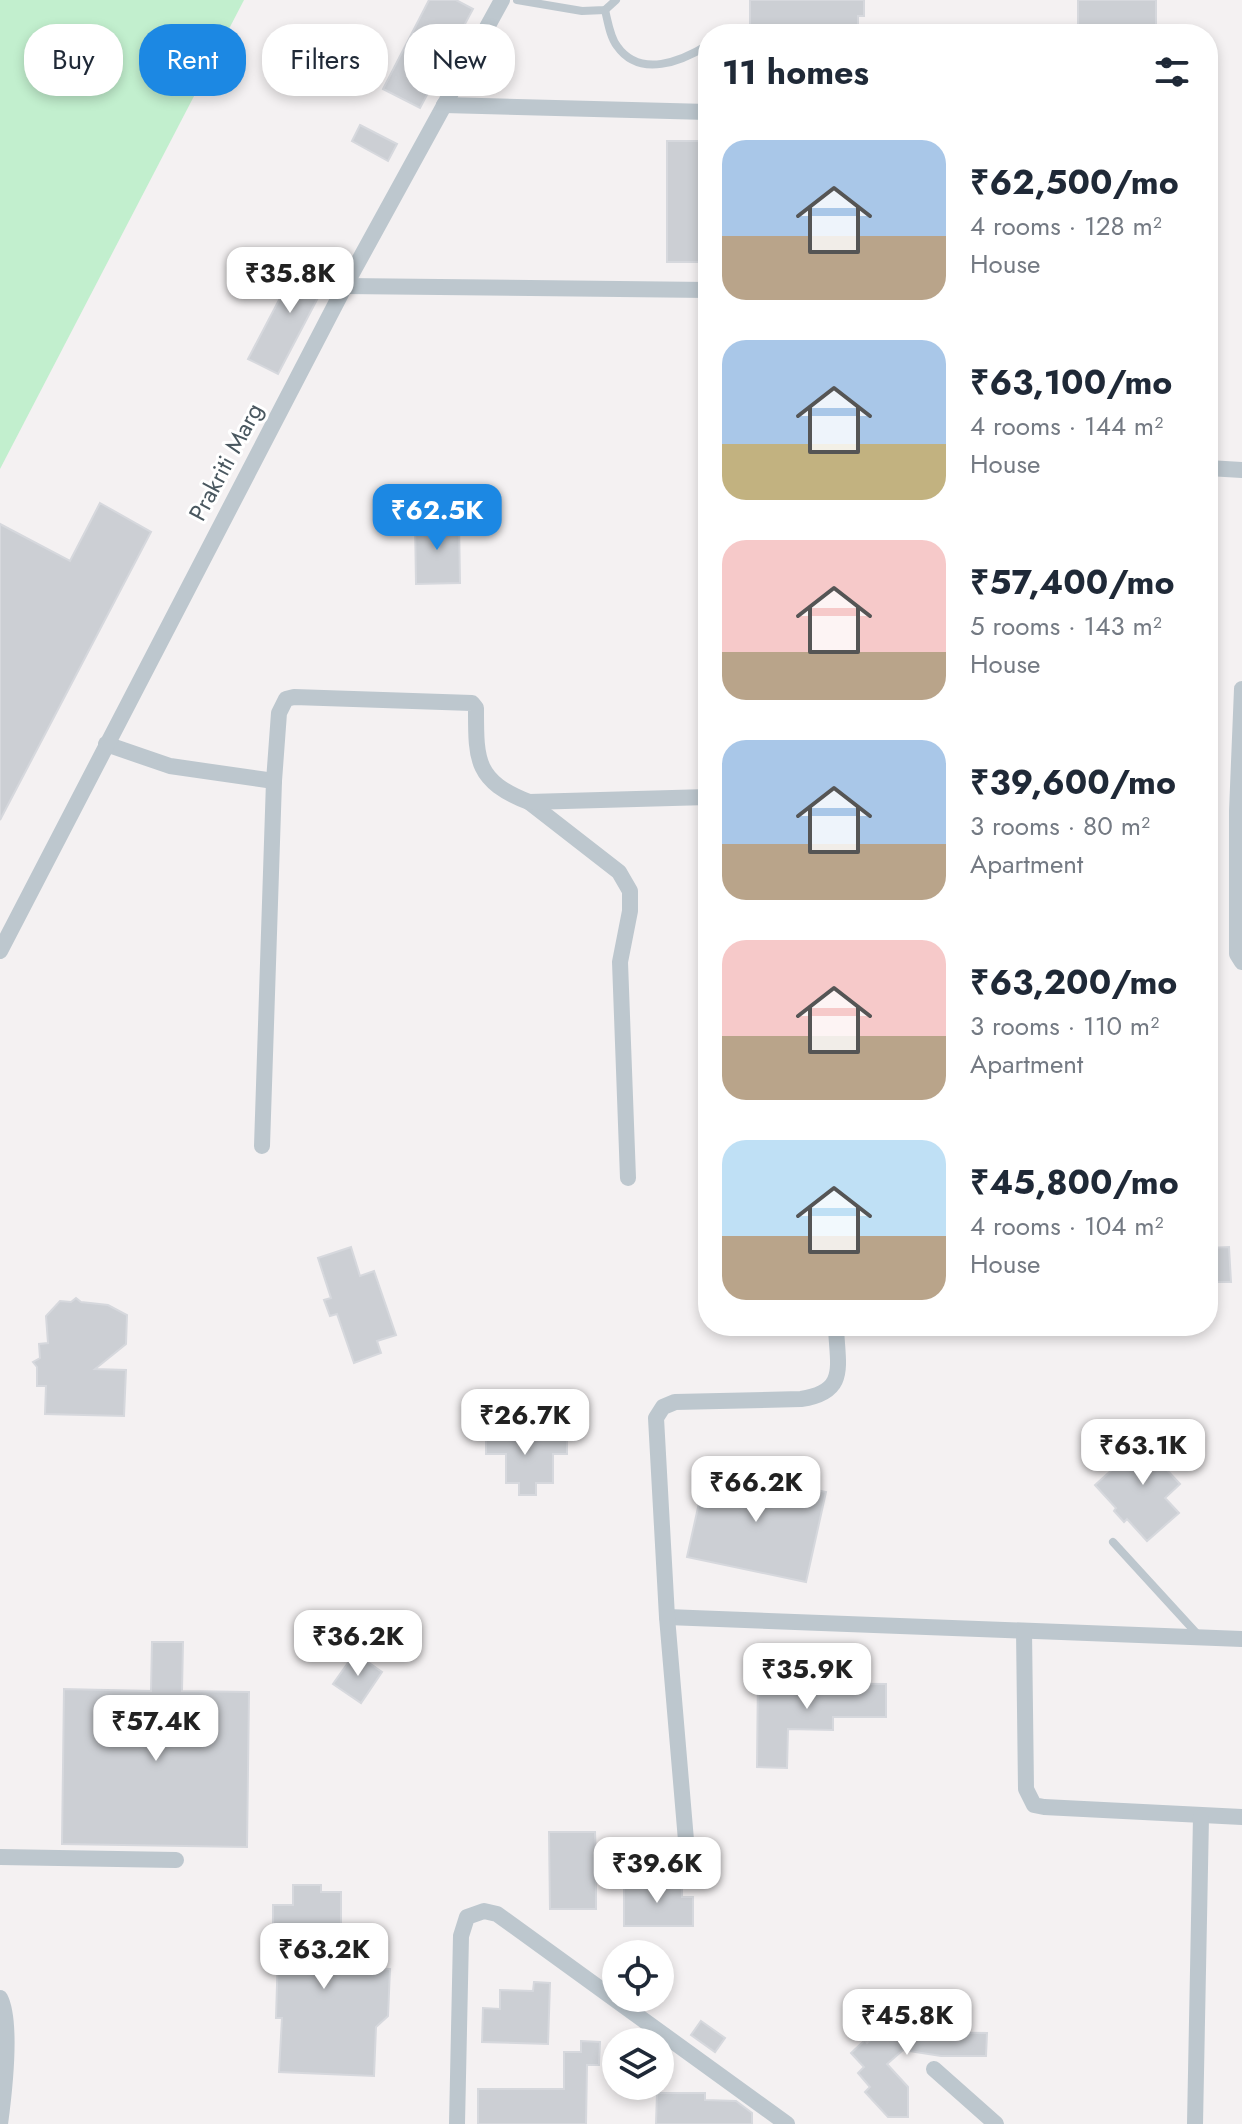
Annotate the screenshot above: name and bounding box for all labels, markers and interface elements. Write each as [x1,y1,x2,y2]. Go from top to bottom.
chip: Buy [24,24,123,96]
chip: Rent [139,24,246,96]
chip: Filters [262,24,388,96]
chip: New [404,24,515,96]
text: 11 homes [722,48,869,97]
icon: filters [1150,50,1194,94]
text: ₹62,500/mo [970,158,1179,207]
icon: home [786,172,882,268]
text: 4 rooms · 128 m² [970,207,1162,245]
text: House [970,245,1040,283]
pin: ₹35.8K [225,247,355,315]
text: ₹35.8K [245,254,335,292]
text: ₹63,100/mo [970,358,1172,407]
icon: home [786,372,882,468]
street label: Prakriti Marg [180,397,271,527]
text: 4 rooms · 144 m² [970,407,1163,445]
text: House [970,445,1040,483]
pin: ₹62.5K [372,484,502,552]
text: ₹62.5K [391,491,483,529]
text: ₹57,400/mo [970,558,1174,607]
icon: home [786,572,882,668]
text: 5 rooms · 143 m² [970,607,1162,645]
text: House [970,645,1040,683]
text: ₹39,600/mo [970,758,1176,807]
icon: home [786,772,882,868]
text: 3 rooms · 80 m² [970,807,1150,845]
text: Apartment [970,845,1083,883]
text: ₹63,200/mo [970,958,1177,1007]
icon: home [786,972,882,1068]
text: 3 rooms · 110 m² [970,1007,1159,1045]
text: Apartment [970,1045,1083,1083]
text: ₹45,800/mo [970,1158,1179,1207]
icon: home [786,1172,882,1268]
text: 4 rooms · 104 m² [970,1207,1164,1245]
text: House [970,1245,1040,1283]
pin: ₹26.7K [460,1389,590,1457]
text: ₹26.7K [479,1396,571,1434]
pin: ₹63.1K [1078,1419,1208,1487]
text: ₹63.1K [1099,1426,1187,1464]
pin: ₹66.2K [691,1456,821,1524]
text: ₹66.2K [709,1463,803,1501]
pin: ₹36.2K [293,1610,423,1678]
text: ₹36.2K [312,1617,404,1655]
pin: ₹35.9K [742,1643,872,1711]
text: ₹35.9K [761,1650,853,1688]
pin: ₹57.4K [91,1695,221,1763]
text: ₹57.4K [111,1702,201,1740]
pin: ₹39.6K [592,1837,722,1905]
text: ₹39.6K [612,1844,702,1882]
pin: ₹63.2K [259,1923,389,1991]
text: ₹63.2K [278,1930,370,1968]
map controls [602,1940,674,2100]
button: locate [602,1940,674,2012]
pin: ₹45.8K [842,1989,972,2057]
text: ₹45.8K [861,1996,953,2034]
button: layers [602,2028,674,2100]

